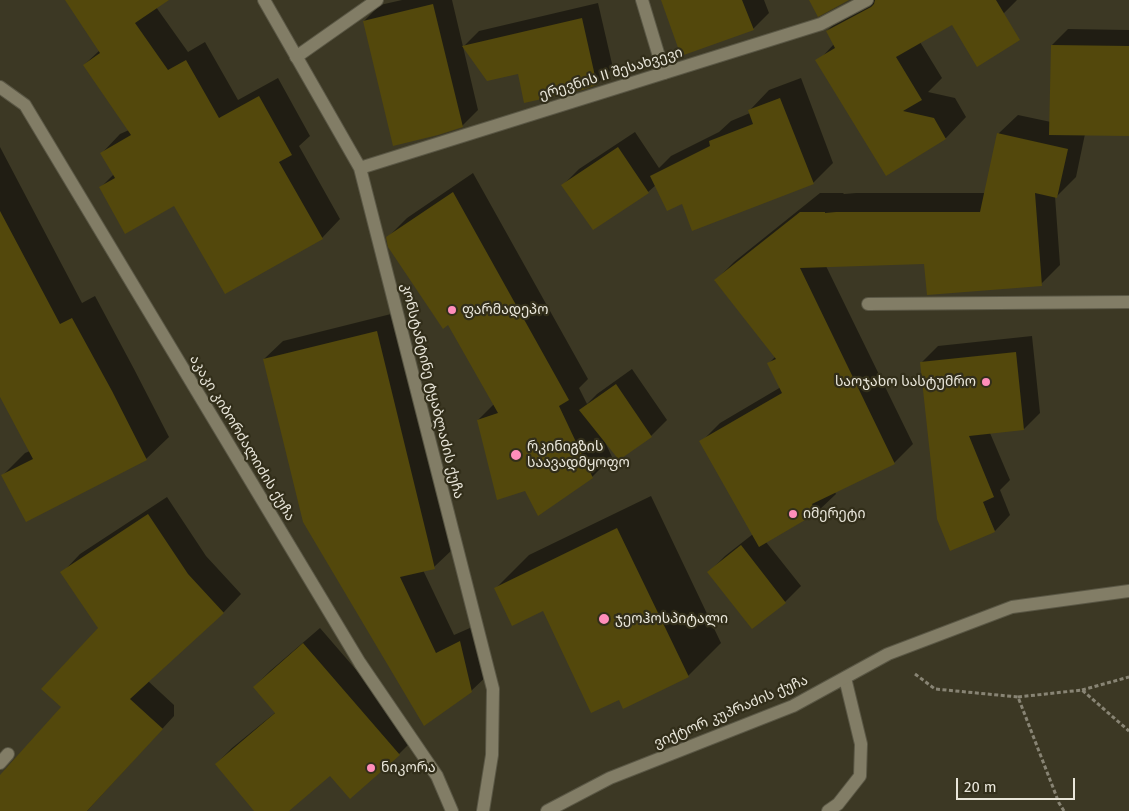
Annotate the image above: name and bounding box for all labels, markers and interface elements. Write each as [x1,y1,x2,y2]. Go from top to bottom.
street label: ერევნის II შესახვევი [537,44,685,104]
street label: კონსტანტინე ტყაბლაძის ქუჩა [397,281,467,501]
place label: ფარმადეპო [462,302,548,318]
marker: ფარმადეპო [446,304,458,316]
street label: აკაკი კიბორძალიძის ქუჩა [186,352,298,524]
place label: საოჯახო სასტუმრო [835,374,976,390]
marker: საოჯახო სასტუმრო [980,376,992,388]
place label: რკინიგზის საავადმყოფო [527,439,630,472]
marker: რკინიგზის საავადმყოფო [509,448,523,462]
place label: იმერეტი [803,506,866,522]
marker: იმერეტი [787,508,799,520]
place label: ჯეოჰოსპიტალი [615,611,728,627]
marker: ჯეოჰოსპიტალი [597,612,611,626]
street label: ვიქტორ კუპრაძის ქუჩა [651,672,811,752]
place label: ნიკორა [381,760,436,776]
marker: ნიკორა [365,762,377,774]
scale bar [959,768,1078,800]
text: 20 m [964,778,997,796]

